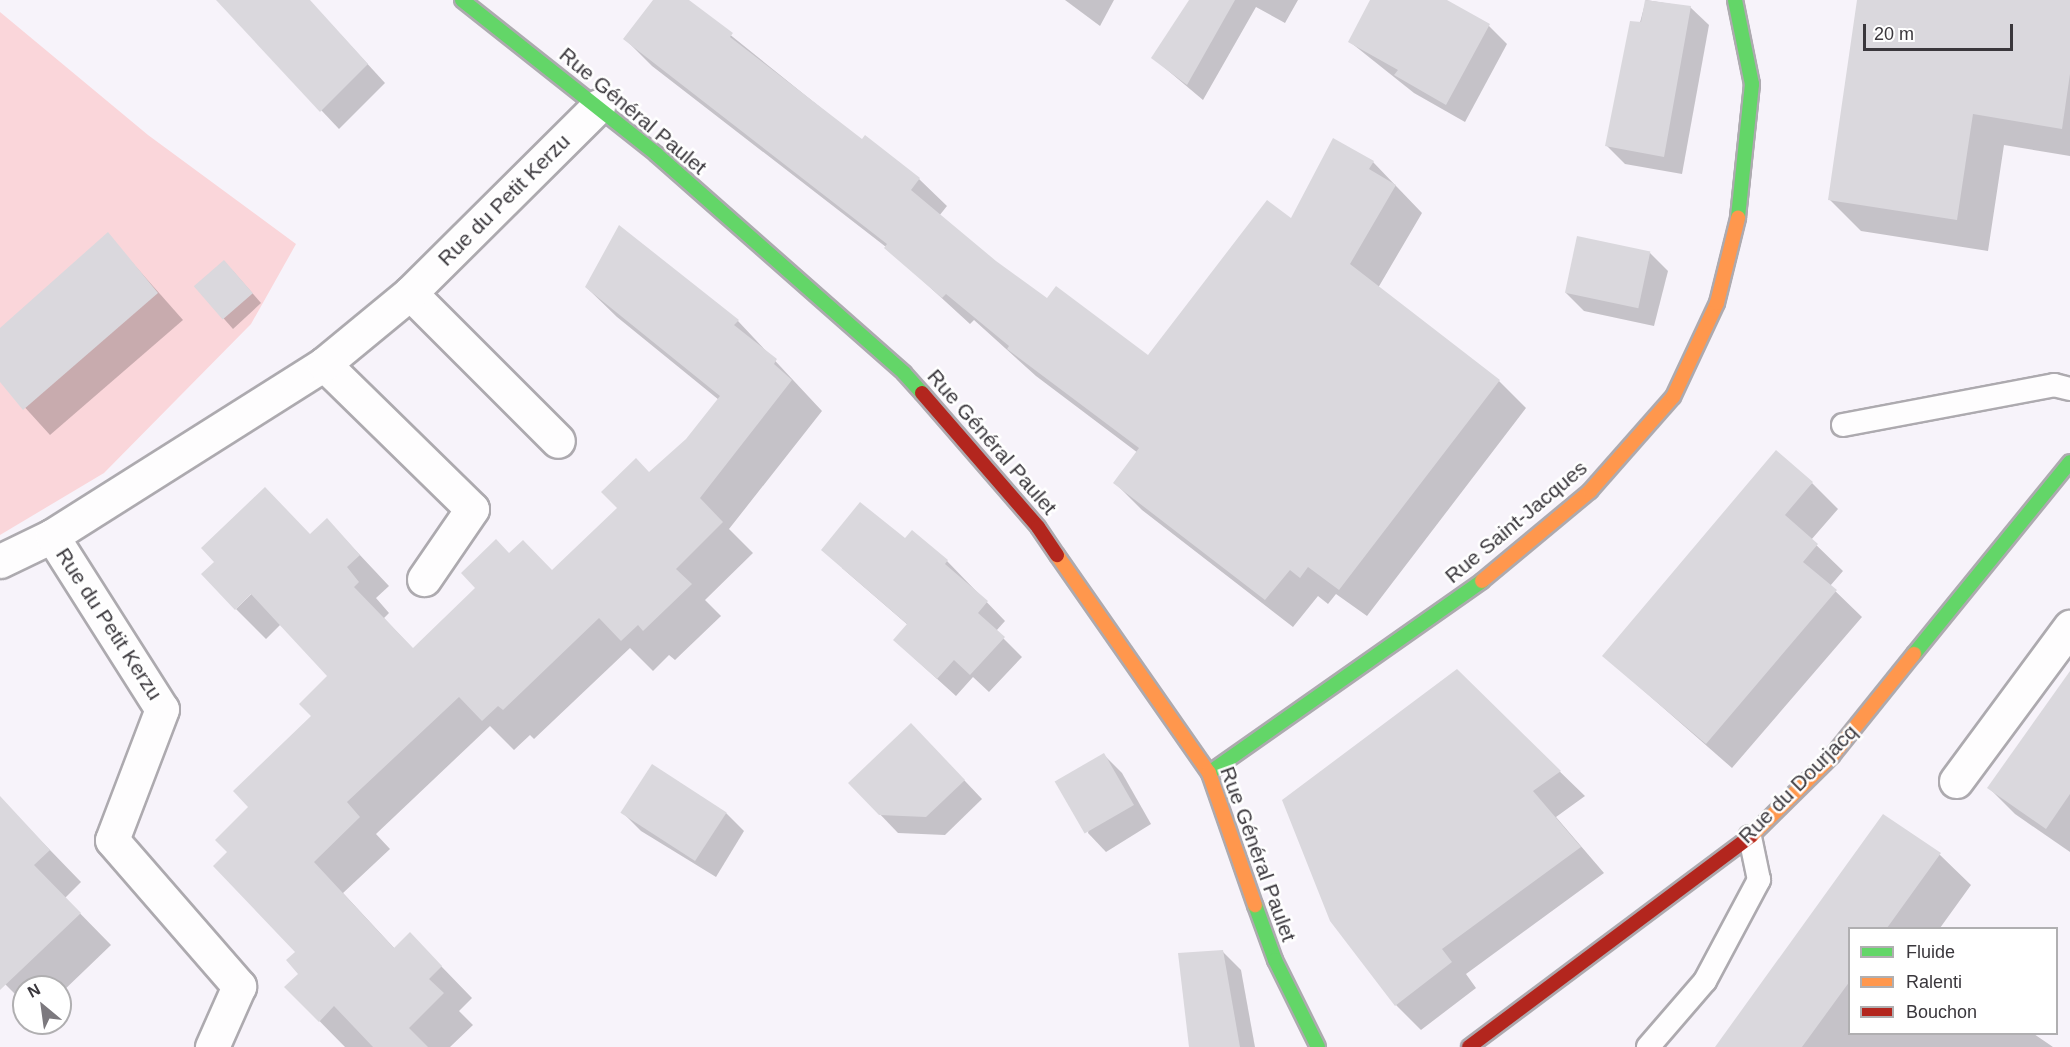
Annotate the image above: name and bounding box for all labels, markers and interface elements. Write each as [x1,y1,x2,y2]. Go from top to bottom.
scale bar [1866,12,2016,50]
text: 20 m [1874,24,1914,44]
street label: Rue Général Paulet [554,42,712,180]
street label: Rue du Petit Kerzu [433,129,575,271]
street label: Rue Général Paulet [922,364,1062,520]
street label: Rue Saint-Jacques [1440,455,1592,589]
street label: Rue du Petit Kerzu [50,543,168,705]
street label: Rue du Dourjacq [1733,719,1863,849]
street label: Rue Général Paulet [1215,763,1301,945]
legend [1848,927,2058,1035]
text: Fluide [1906,942,1955,962]
text: Ralenti [1906,972,1962,992]
north arrow [12,975,72,1035]
text: N [25,980,43,1001]
text: Bouchon [1906,1002,1977,1022]

